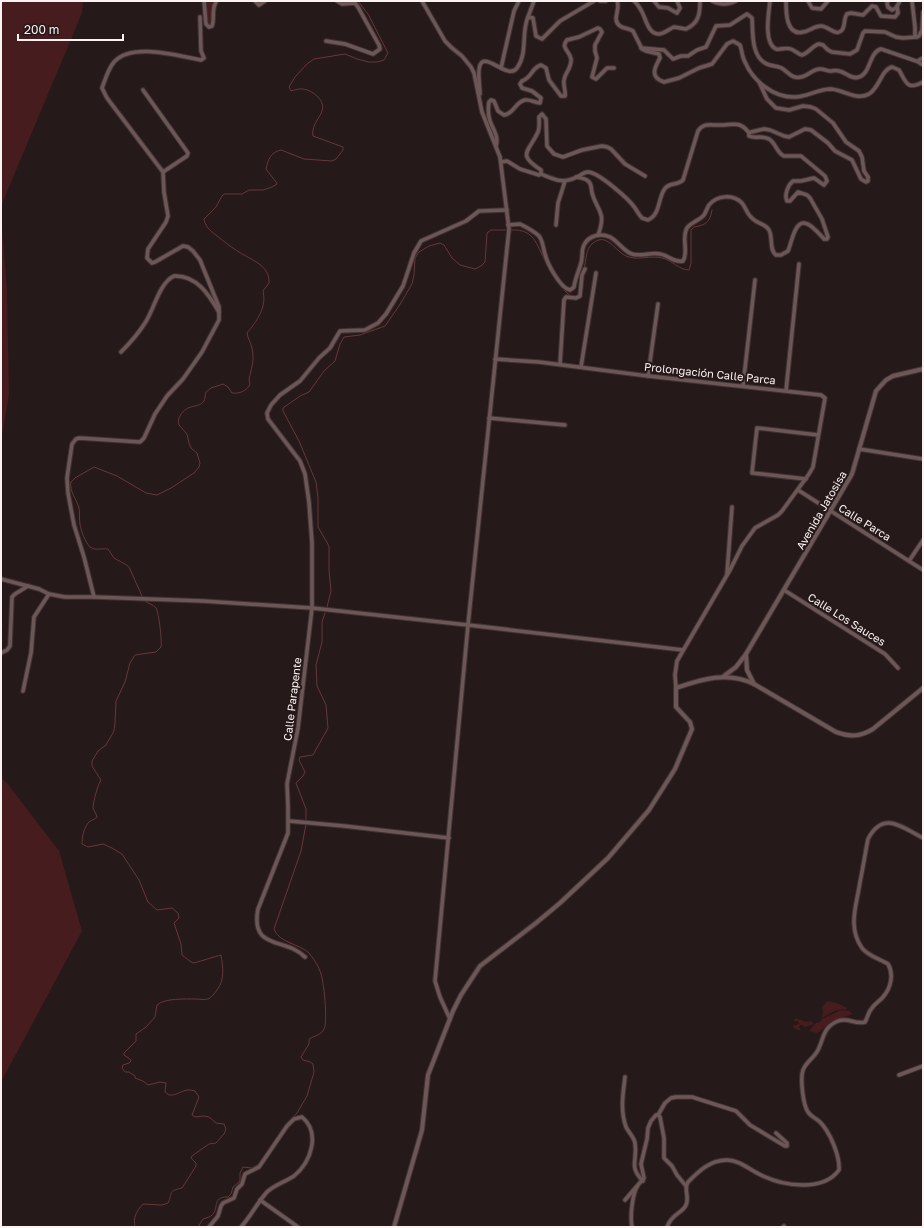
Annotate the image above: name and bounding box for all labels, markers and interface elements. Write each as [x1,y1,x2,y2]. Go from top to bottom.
scale bar [18,16,123,42]
text: 200 m [24,22,59,37]
street label: Prolongación Calle Parca [644,360,776,386]
street label: Avenida Jatosisa [793,468,849,552]
street label: Calle Parca [836,501,894,543]
street label: Calle Los Sauces [806,590,888,648]
street label: Calle Parapente [280,656,304,742]

